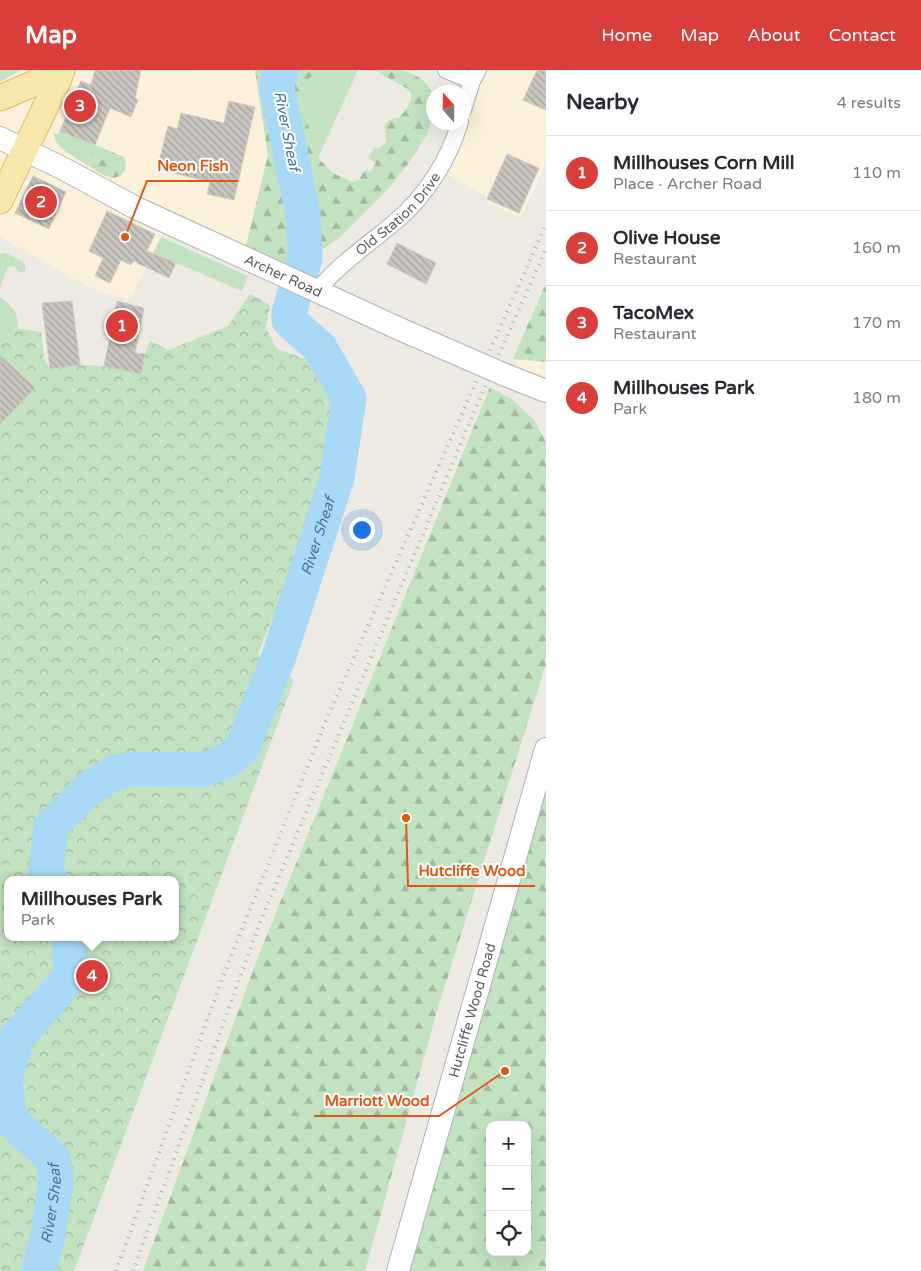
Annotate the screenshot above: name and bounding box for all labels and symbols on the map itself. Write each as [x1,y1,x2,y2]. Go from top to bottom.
north arrow [426,85,471,130]
pin: 3 [64,87,96,125]
water label: River Sheaf [270,89,304,176]
callout: Neon Fish [147,151,238,181]
text: Neon Fish [157,157,229,175]
street label: Old Station Drive [352,169,444,259]
pin: 2 [25,183,57,221]
street label: Archer Road [242,250,325,301]
pin: 1 [106,307,138,345]
water label: River Sheaf [297,492,340,578]
your location [349,517,375,543]
callout: Hutcliffe Wood [408,856,535,886]
text: Hutcliffe Wood [418,862,526,880]
street label: Hutcliffe Wood Road [445,941,499,1079]
pin: 4 [76,957,108,995]
callout: Marriott Wood [314,1086,439,1116]
text: Marriott Wood [325,1092,429,1110]
water label: River Sheaf [37,1159,65,1246]

